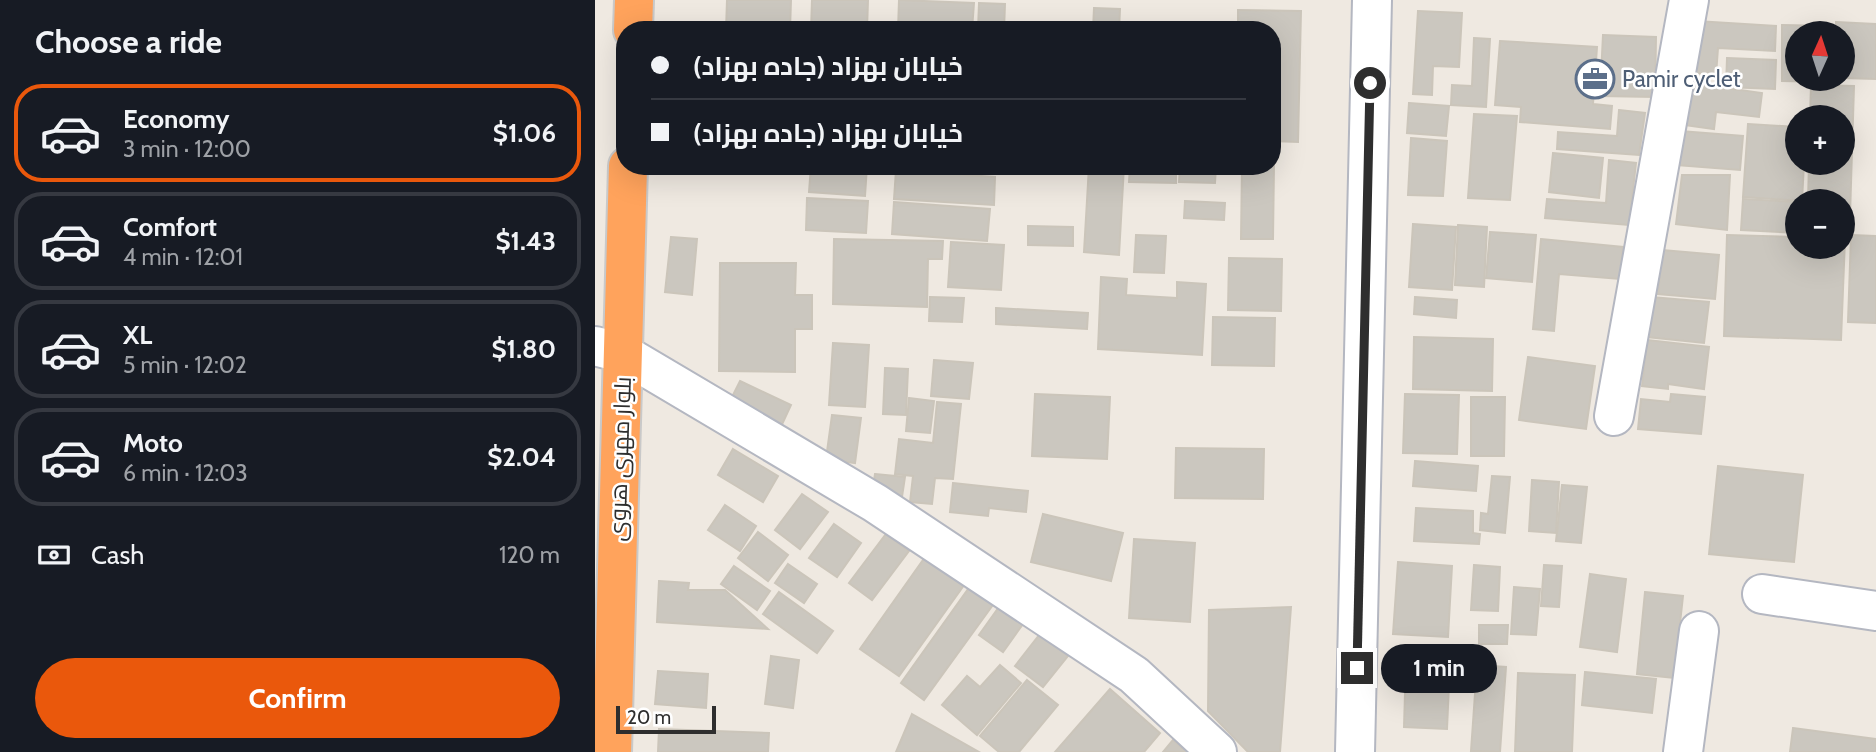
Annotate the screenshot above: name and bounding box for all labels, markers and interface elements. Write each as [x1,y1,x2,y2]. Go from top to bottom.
north arrow [1785,21,1855,91]
map controls [1785,21,1855,259]
text: Choose a ride [35,22,222,61]
text: خیابان بهزاد (جاده بهزاد) [693,50,963,82]
office icon: Pamir cyclet [1574,58,1616,100]
place label: Pamir cyclet [1622,65,1741,93]
route start [1354,67,1386,99]
icon: car [39,102,102,165]
text: Economy [123,103,229,135]
button: + [1785,105,1855,175]
text: $1.06 [493,117,556,149]
text: خیابان بهزاد (جاده بهزاد) [693,117,963,149]
text: 3 min · 12:00 [123,135,251,163]
button: − [1785,189,1855,259]
icon: car [39,210,102,273]
text: Comfort [123,211,217,243]
text: $1.43 [495,225,556,257]
text: 4 min · 12:01 [123,243,243,271]
icon: car [39,318,102,381]
text: XL [123,319,152,351]
text: $1.80 [491,333,556,365]
text: 5 min · 12:02 [123,351,247,379]
street label: بلوار مهری هروی [603,376,637,542]
icon: car [39,426,102,489]
text: Moto [123,427,183,459]
text: $2.04 [487,441,556,473]
text: 6 min · 12:03 [123,459,248,487]
icon: cash [35,536,73,574]
text: Cash [91,539,144,571]
text: 120 m [499,541,560,569]
callout: 1 min [1381,644,1497,692]
route end [1341,652,1373,684]
text: 1 min [1413,654,1465,682]
button: Confirm [35,658,560,738]
scale bar [616,703,716,735]
text: 20 m [627,706,671,729]

